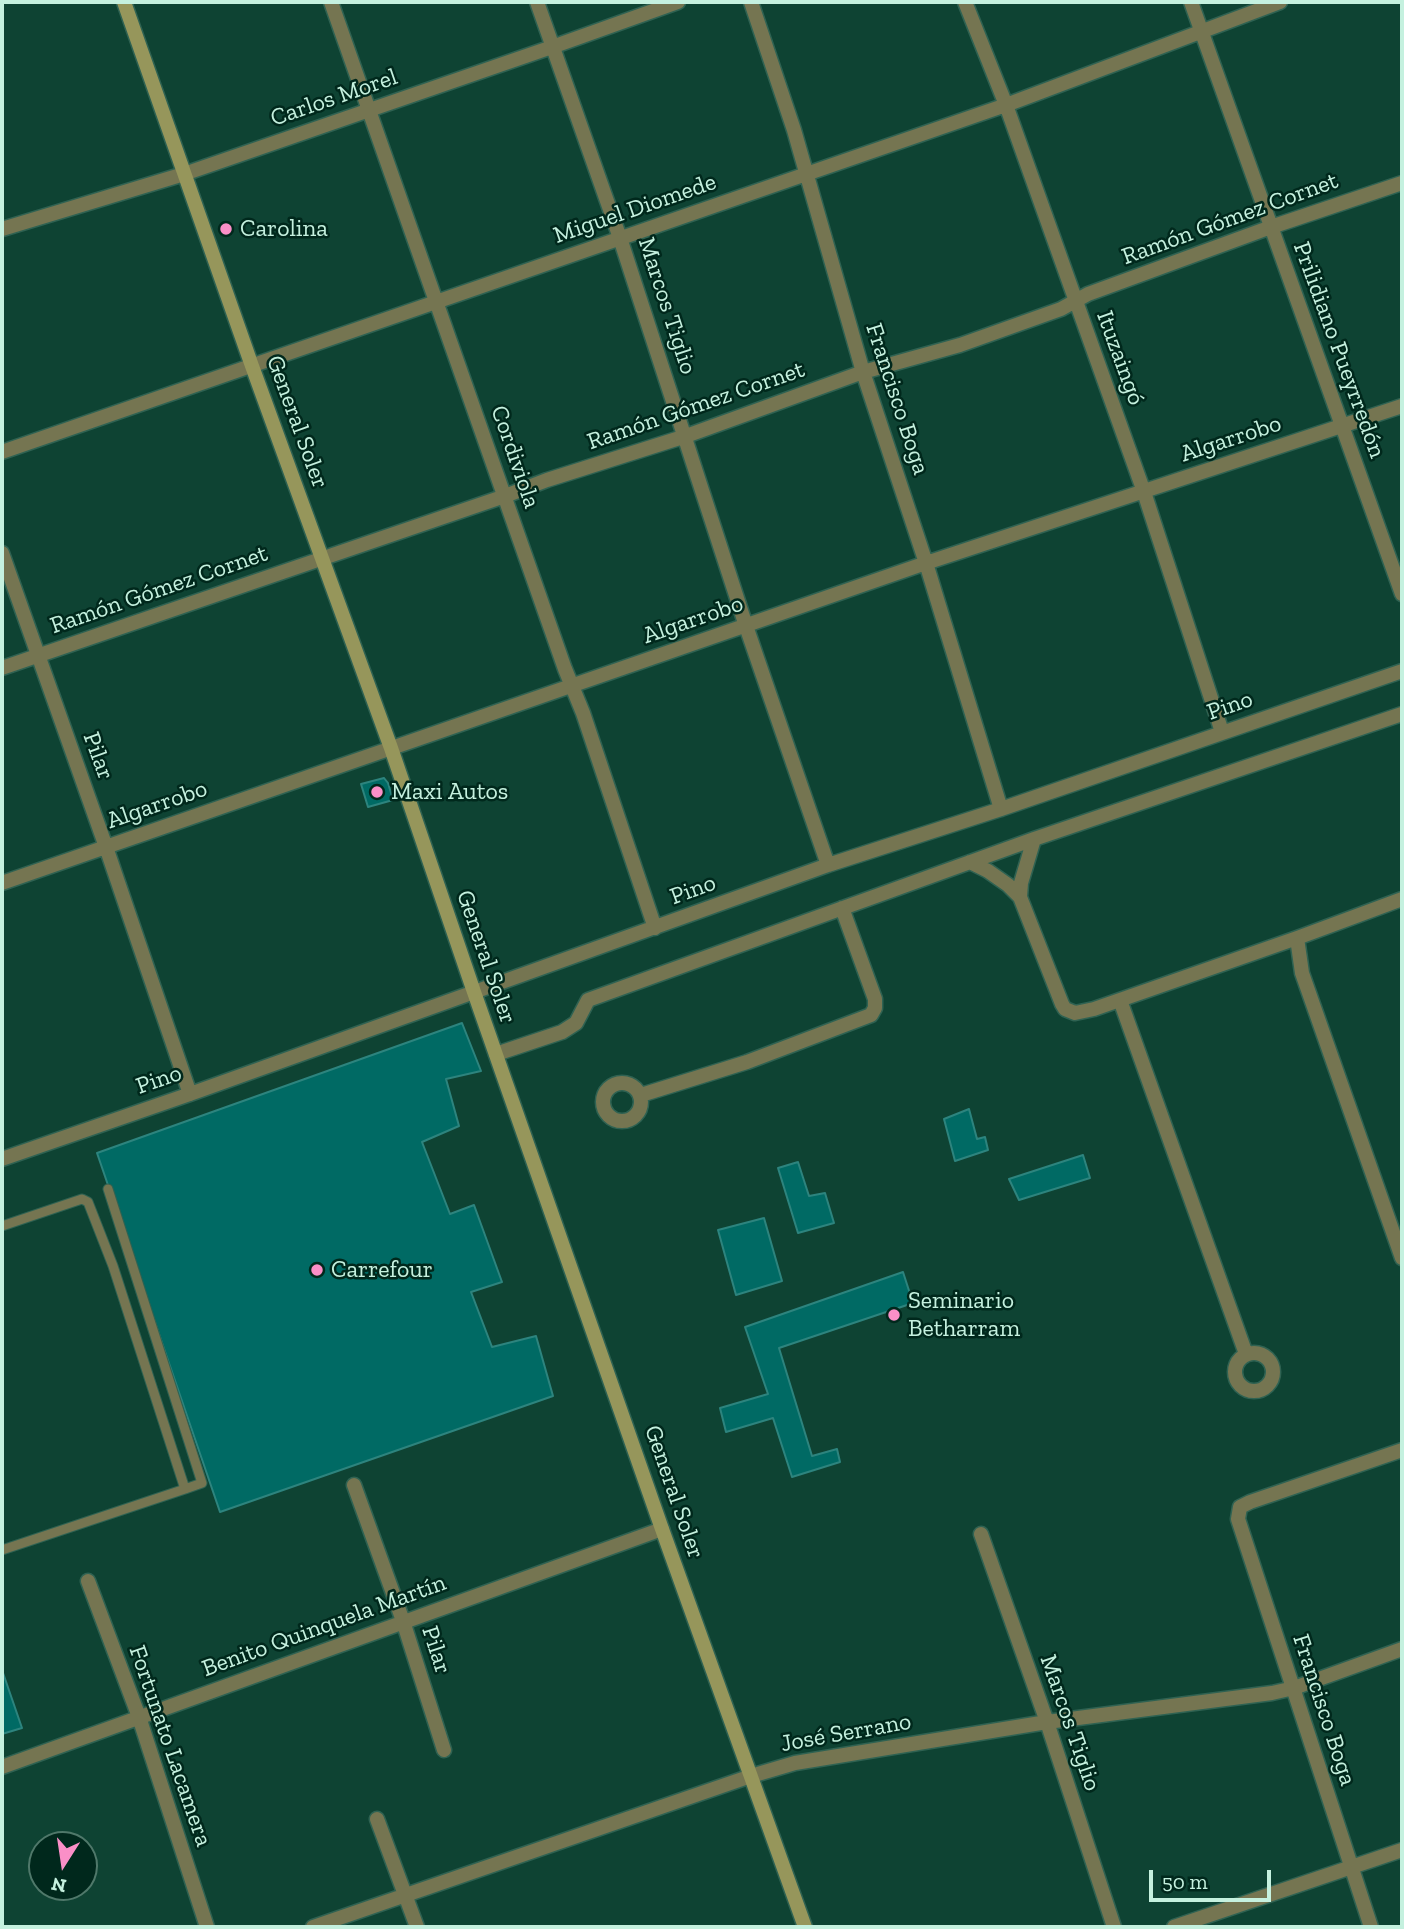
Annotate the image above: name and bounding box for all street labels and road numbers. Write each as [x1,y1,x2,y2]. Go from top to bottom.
street label: Carlos Morel [267,63,401,133]
street label: Ramón Gómez Cornet [1118,166,1342,272]
street label: Miguel Diomede [550,168,720,250]
street label: Marcos Tiglio [631,234,703,378]
street label: Prilidiano Pueyrredón [1287,238,1391,462]
street label: Ituzaingó [1090,307,1150,409]
street label: Francisco Boga [859,320,935,478]
street label: General Soler [260,352,334,492]
street label: Ramón Gómez Cornet [584,355,808,457]
street label: Cordiviola [484,402,546,512]
street label: Algarrobo [1177,409,1285,469]
street label: Ramón Gómez Cornet [47,539,271,641]
street label: Algarrobo [639,589,747,651]
street label: Pino [1203,685,1257,727]
street label: Pilar [76,728,120,784]
street label: Algarrobo [103,774,211,836]
street label: Pino [666,869,720,911]
street label: General Soler [450,886,522,1028]
street label: Pino [132,1059,186,1101]
street label: General Soler [638,1421,710,1563]
street label: Benito Quinquela Martín [198,1568,450,1684]
street label: Pilar [415,1622,457,1678]
street label: Francisco Boga [1286,1631,1362,1789]
street label: Fortunato Lacamera [122,1642,218,1850]
street label: Marcos Tiglio [1033,1651,1107,1795]
street label: José Serrano [779,1707,913,1759]

